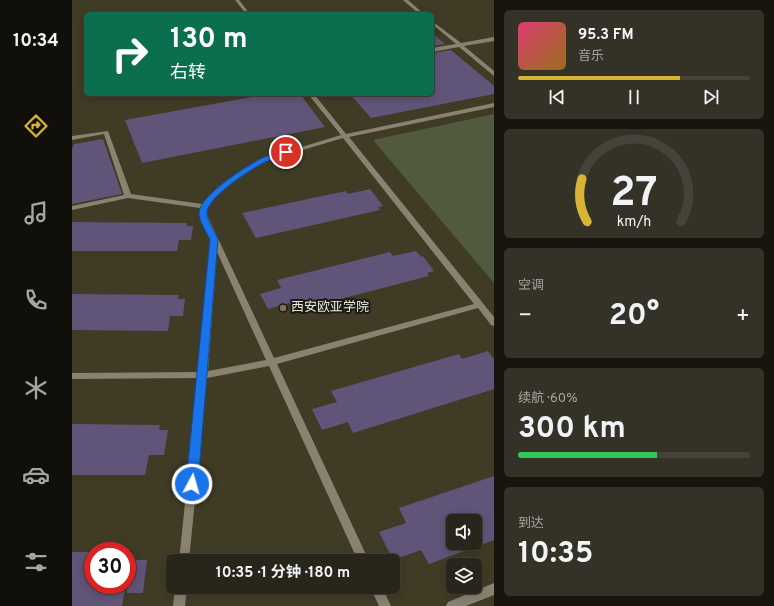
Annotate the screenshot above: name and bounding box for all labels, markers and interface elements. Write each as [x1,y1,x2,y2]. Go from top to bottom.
text: 130 m [170,22,248,58]
text: 95.3 FM [578,26,634,45]
icon: right [104,28,156,80]
text: 10:34 [13,30,59,53]
text: 音乐 [578,49,604,65]
text: 右转 [170,62,206,85]
icon: previous [546,86,568,108]
icon: pause [623,86,645,108]
icon: next [700,86,722,108]
icon: directions [22,112,50,140]
pin [269,135,303,169]
icon: arrive [275,141,297,163]
text: 27 [610,168,658,221]
icon: music [22,199,50,227]
text: km/h [617,212,651,230]
text: 空调 [518,278,544,294]
icon: phone [22,286,50,314]
text: 20° [609,298,659,335]
place label: 西安欧亚学院 [291,299,369,316]
marker: 西安欧亚学院 [278,303,288,313]
text: − [518,303,532,330]
text: + [736,303,750,330]
icon: climate [22,374,50,402]
text: 续航 · 60% [518,391,578,407]
text: 300 km [518,411,626,448]
icon: car [22,461,50,489]
position arrow [171,463,213,505]
map controls [446,514,482,594]
button: sound [446,514,482,550]
text: 到达 [518,516,544,532]
text: 10:35 [518,536,593,573]
speed limit sign: 30 [84,542,136,594]
icon: filters [22,548,50,576]
button: layers [446,558,482,594]
text: 10:35 · 1 分钟 · 180 m [216,564,350,583]

